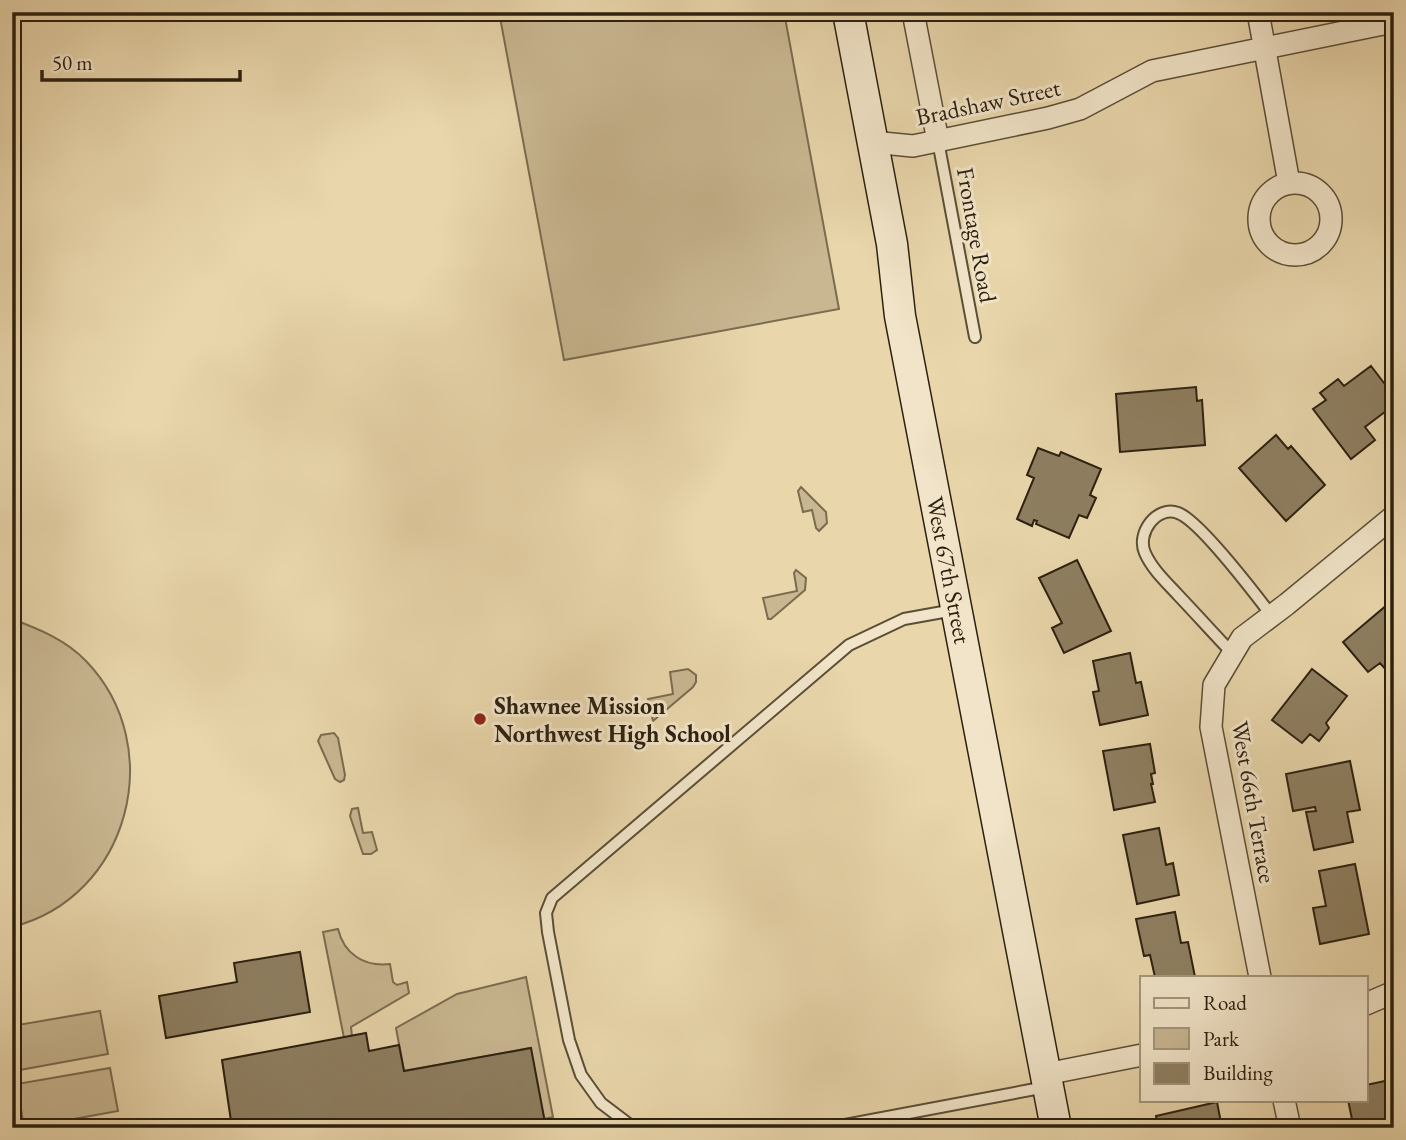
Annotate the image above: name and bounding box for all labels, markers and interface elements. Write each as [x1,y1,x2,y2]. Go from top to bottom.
scale bar [42,38,240,82]
text: 50 m [52,49,93,76]
street label: Bradshaw Street [913,71,1064,132]
street label: Frontage Road [950,165,1004,306]
street label: West 67th Street [920,494,979,647]
place label: Shawnee Mission Northwest High School [494,690,731,750]
marker: Shawnee Mission Northwest High School [472,711,488,727]
street label: West 66th Terrace [1225,719,1283,885]
legend [1140,976,1368,1102]
text: Road [1203,989,1247,1016]
text: Park [1203,1025,1240,1052]
text: Building [1203,1059,1273,1086]

